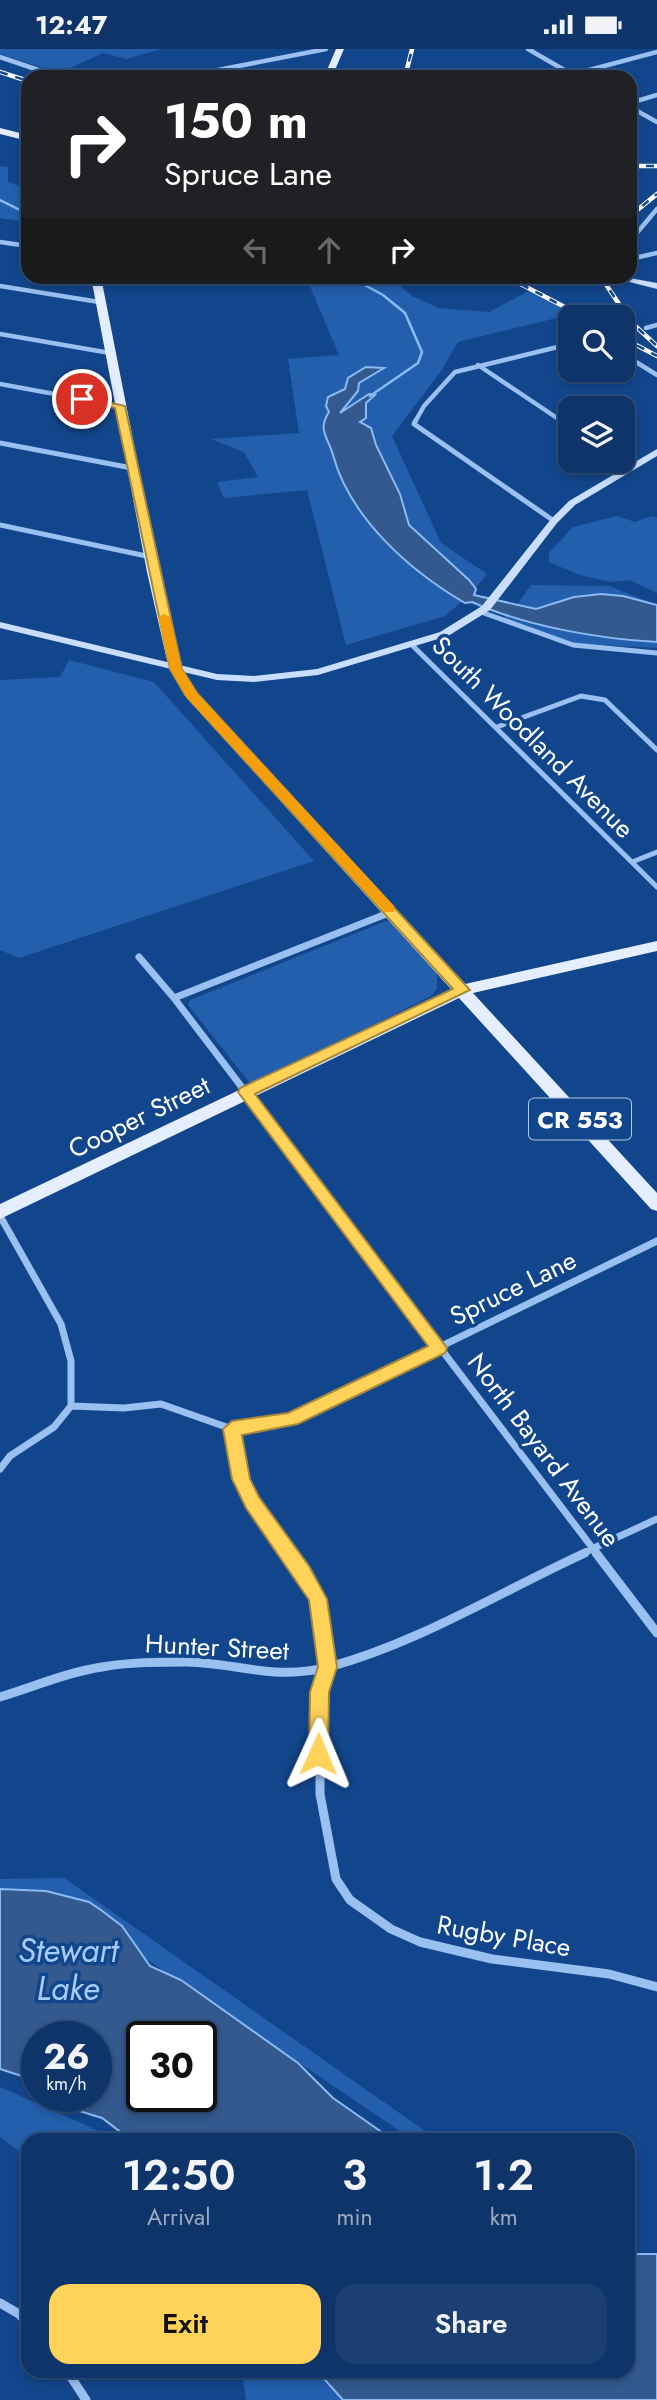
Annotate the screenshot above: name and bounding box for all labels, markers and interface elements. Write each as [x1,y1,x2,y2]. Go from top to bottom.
text: 12:47 [35,6,108,44]
text: 150 m [164,86,308,156]
icon: right [49,98,140,189]
text: Spruce Lane [164,151,332,197]
icon: left [237,231,275,269]
icon: ahead [310,231,348,269]
icon: right [383,231,421,269]
map controls [558,305,635,473]
button: search [558,305,635,382]
pin [52,369,112,429]
icon: arrive [63,380,101,418]
button: layers [558,396,635,473]
street label: South Woodland Avenue [423,627,643,847]
street label: Cooper Street [62,1066,217,1168]
road number: CR 553 [529,1099,631,1139]
street label: Spruce Lane [443,1241,583,1335]
street label: North Bayard Avenue [458,1345,630,1555]
street label: Hunter Street [144,1624,291,1670]
position arrow [281,1717,355,1791]
street label: Rugby Place [434,1906,574,1966]
water label: Stewart Lake [18,1927,120,2012]
speed limit sign: 30 [126,2021,217,2112]
text: 26 [43,2032,90,2082]
text: km/h [46,2071,87,2097]
text: 12:50 [122,2145,235,2206]
text: 3 [342,2145,367,2206]
text: 1.2 [474,2145,534,2206]
text: Arrival [147,2200,210,2234]
text: min [337,2200,373,2234]
text: km [490,2200,518,2234]
button: Exit [49,2284,321,2364]
button: Share [335,2284,607,2364]

